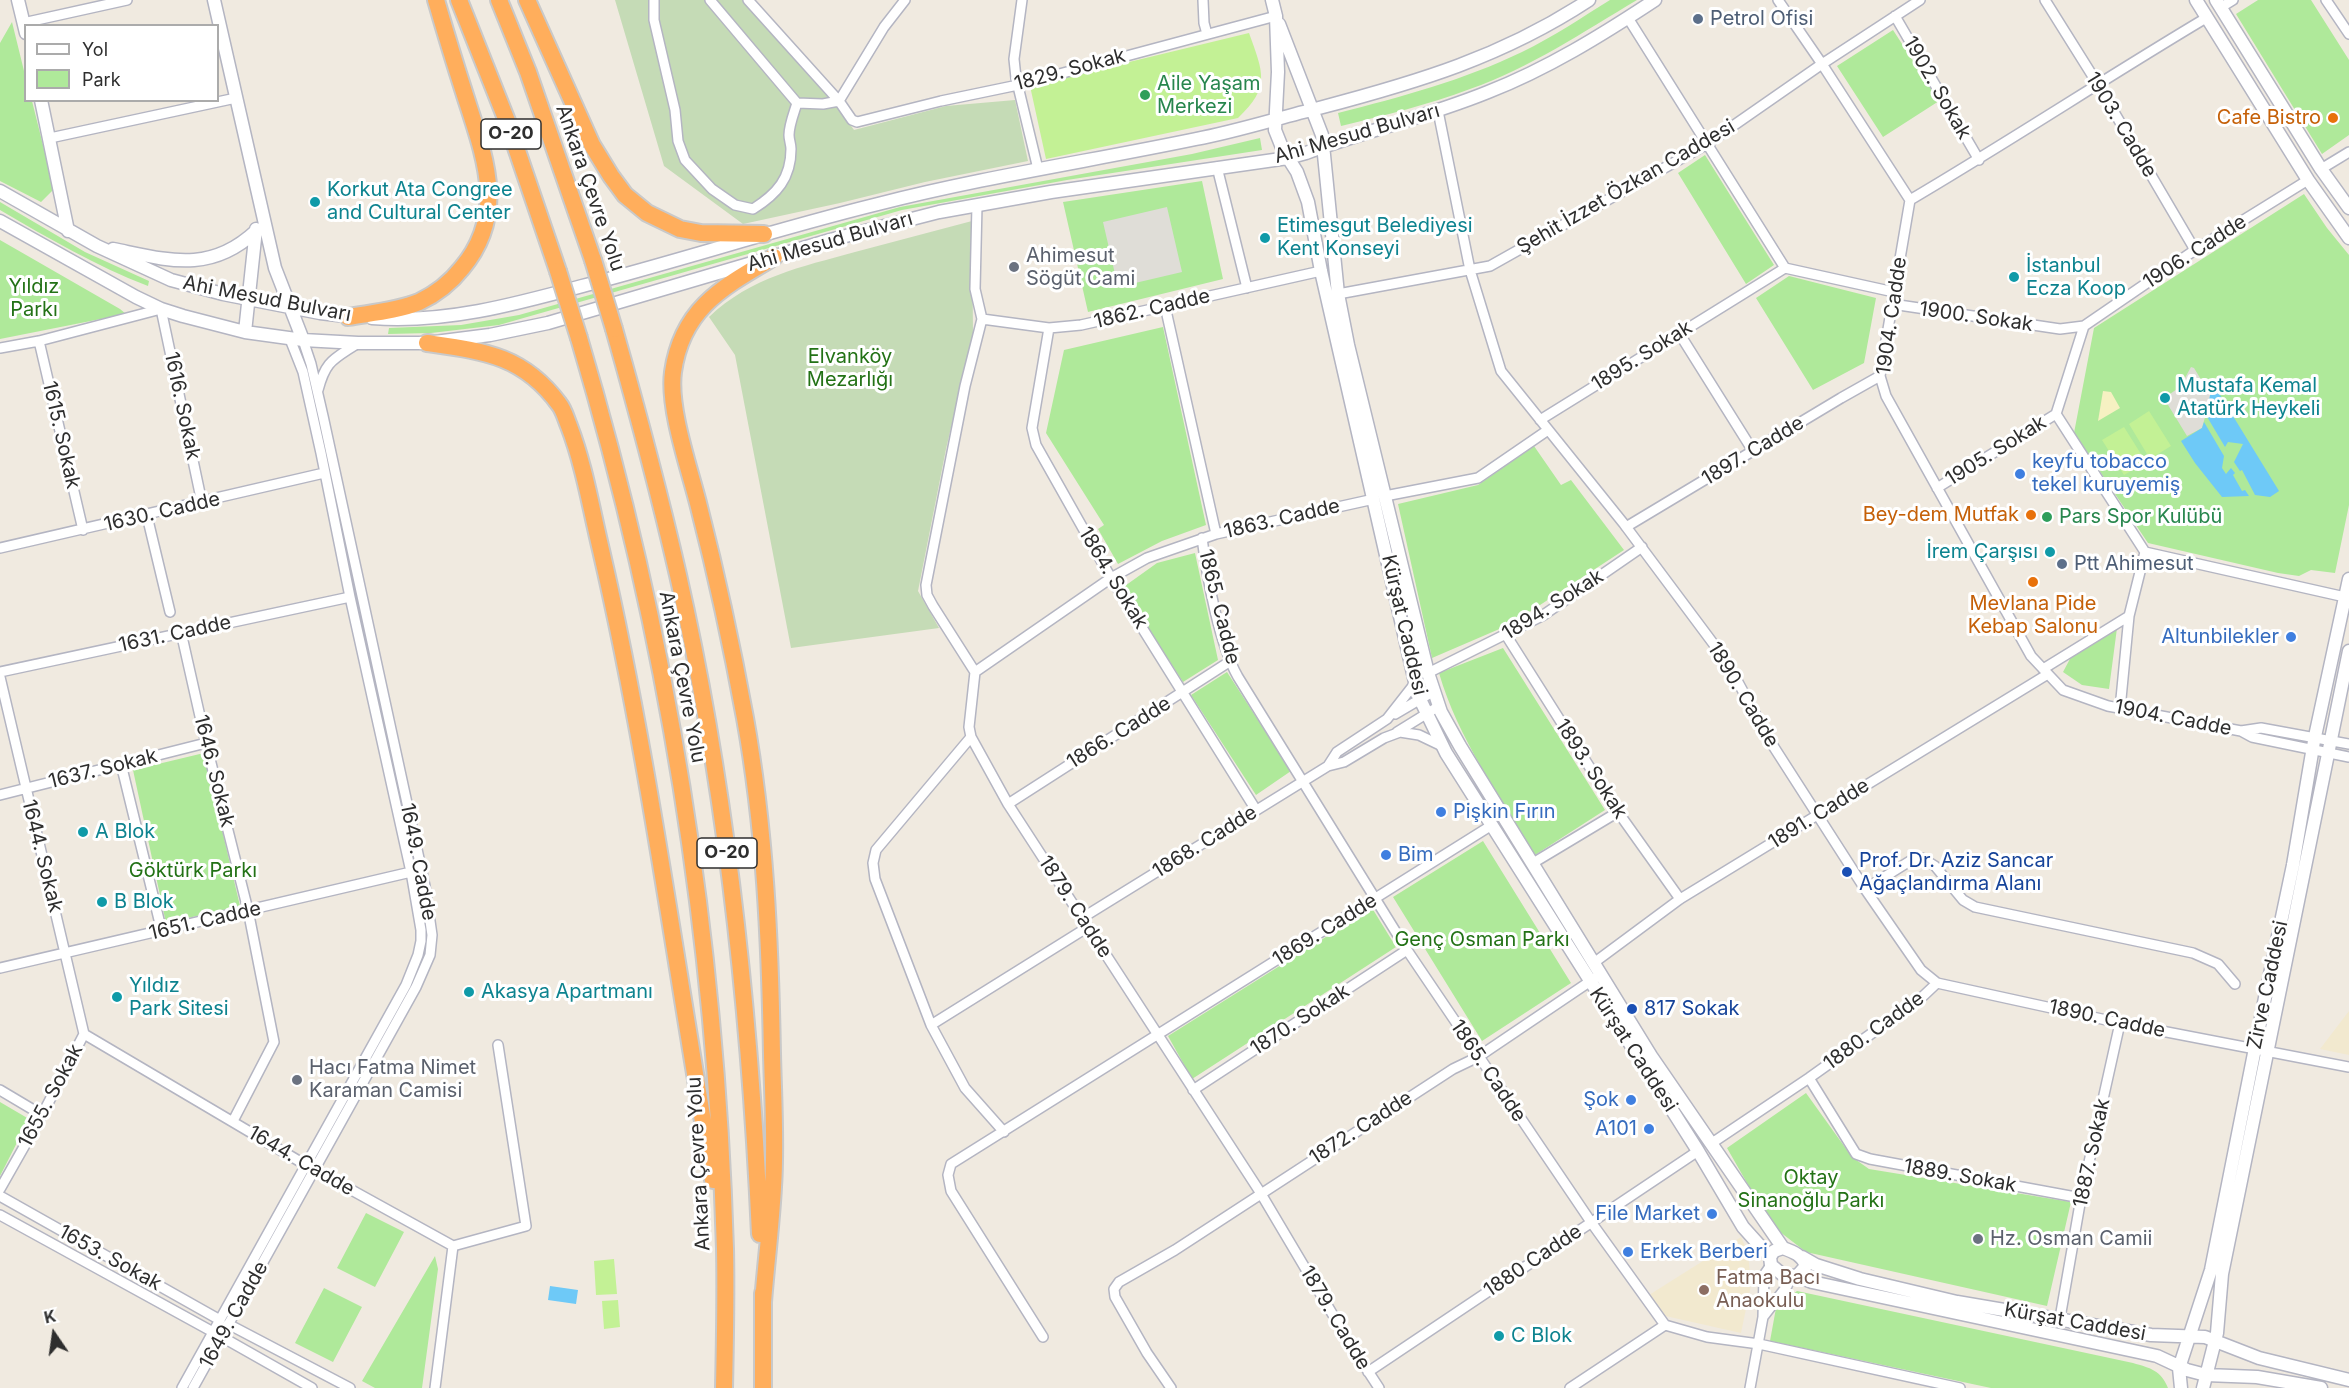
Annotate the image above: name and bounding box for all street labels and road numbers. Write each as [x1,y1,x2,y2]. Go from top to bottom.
street label: 1902. Sokak [1898,32,1976,144]
street label: 1829. Sokak [1012,44,1128,96]
street label: 1903. Cadde [2080,68,2162,182]
street label: Ahi Mesud Bulvarı [1272,99,1442,169]
street label: Ankara Çevre Yolu [550,102,630,274]
street label: Şehit İzzet Özkan Caddesi [1513,115,1739,259]
road number: O-20 [481,119,541,149]
street label: Ahi Mesud Bulvarı [745,207,915,277]
street label: 1906. Cadde [2139,210,2251,294]
street label: 1904. Cadde [1872,256,1912,376]
street label: Ahi Mesud Bulvarı [181,271,353,327]
street label: 1862. Cadde [1092,284,1212,334]
street label: 1900. Sokak [1918,297,2034,337]
street label: 1895. Sokak [1587,316,1697,396]
street label: 1616. Sokak [159,350,205,462]
street label: 1615. Sokak [37,379,85,491]
street label: 1897. Cadde [1698,411,1808,491]
street label: 1905. Sokak [1941,411,2051,491]
street label: 1630. Cadde [102,487,222,537]
street label: 1863. Cadde [1222,494,1342,544]
street label: 1864. Sokak [1073,523,1153,633]
street label: 1865. Cadde [1193,547,1245,667]
street label: Kürşat Caddesi [1376,552,1432,698]
street label: 1894. Sokak [1498,564,1608,646]
street label: Ankara Çevre Yolu [654,589,710,765]
street label: 1631. Cadde [117,610,233,658]
street label: 1890. Cadde [1702,638,1784,752]
street label: 1866. Cadde [1063,692,1175,774]
street label: 1904. Cadde [2112,695,2234,741]
street label: 1646. Sokak [188,713,240,829]
street label: 1893. Sokak [1550,715,1632,823]
street label: 1637. Sokak [46,744,160,794]
street label: 1891. Cadde [1764,774,1874,854]
street label: 1644. Sokak [16,797,68,915]
street label: 1649. Cadde [395,801,441,923]
street label: 1868. Cadde [1149,801,1261,883]
road number: O-20 [697,838,757,868]
street label: 1879. Cadde [1033,851,1117,963]
street label: 1869. Cadde [1269,889,1381,971]
street label: 1651. Cadde [147,896,263,946]
street label: Zirve Caddesi [2243,919,2293,1051]
street label: 1870. Sokak [1246,979,1354,1061]
street label: Kürşat Caddesi [1584,983,1682,1117]
street label: 1880. Cadde [1819,987,1929,1075]
street label: 1890. Cadde [2047,995,2167,1043]
street label: 1865. Cadde [1445,1015,1531,1127]
street label: 1655. Sokak [14,1040,88,1152]
street label: Ankara Çevre Yolu [682,1076,716,1252]
street label: 1872. Cadde [1305,1086,1417,1170]
street label: 1887. Sokak [2069,1096,2115,1210]
street label: 1644. Cadde [243,1121,359,1201]
street label: 1889. Sokak [1902,1154,2018,1198]
street label: 1880 Cadde [1479,1219,1587,1303]
street label: 1653. Sokak [54,1220,166,1296]
street label: 1649. Cadde [195,1257,273,1373]
street label: 1879. Cadde [1295,1262,1375,1374]
street label: Kürşat Caddesi [2002,1298,2148,1346]

